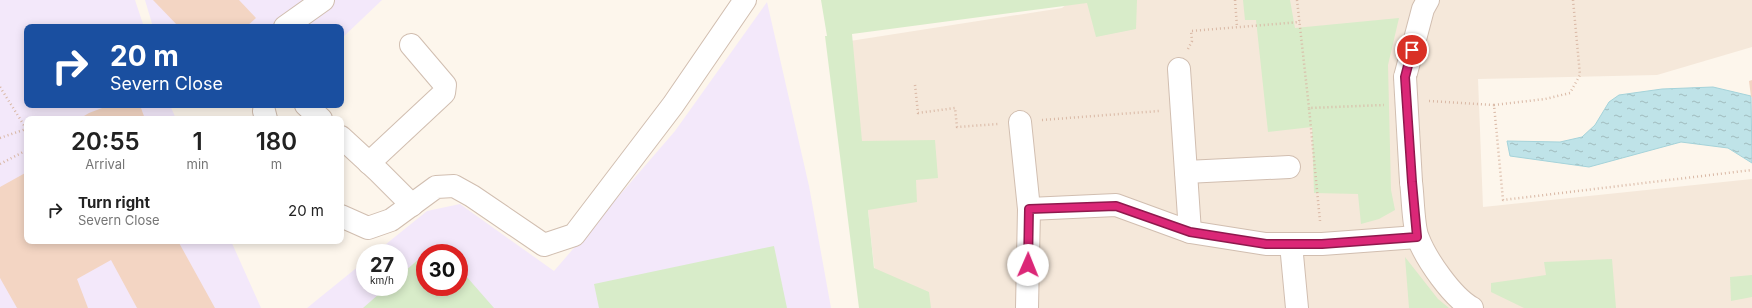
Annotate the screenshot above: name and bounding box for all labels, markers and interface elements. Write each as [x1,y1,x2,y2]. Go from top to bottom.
pin [1395,33,1429,67]
text: 20 m [110,39,179,73]
icon: arrive [1401,39,1423,61]
icon: right [44,40,96,92]
text: Severn Close [110,73,223,94]
text: 20:55 [71,127,140,156]
text: 1 [193,127,203,156]
text: 180 [256,127,297,156]
text: Arrival [85,156,125,172]
text: min [187,156,209,172]
text: m [271,156,282,172]
text: Turn right [78,193,150,212]
icon: right [44,199,66,221]
text: 20 m [288,201,324,220]
text: Severn Close [78,212,160,228]
speed limit sign: 30 [416,244,468,296]
position arrow [1007,244,1049,286]
text: 27 [370,253,394,277]
text: km/h [370,274,394,286]

